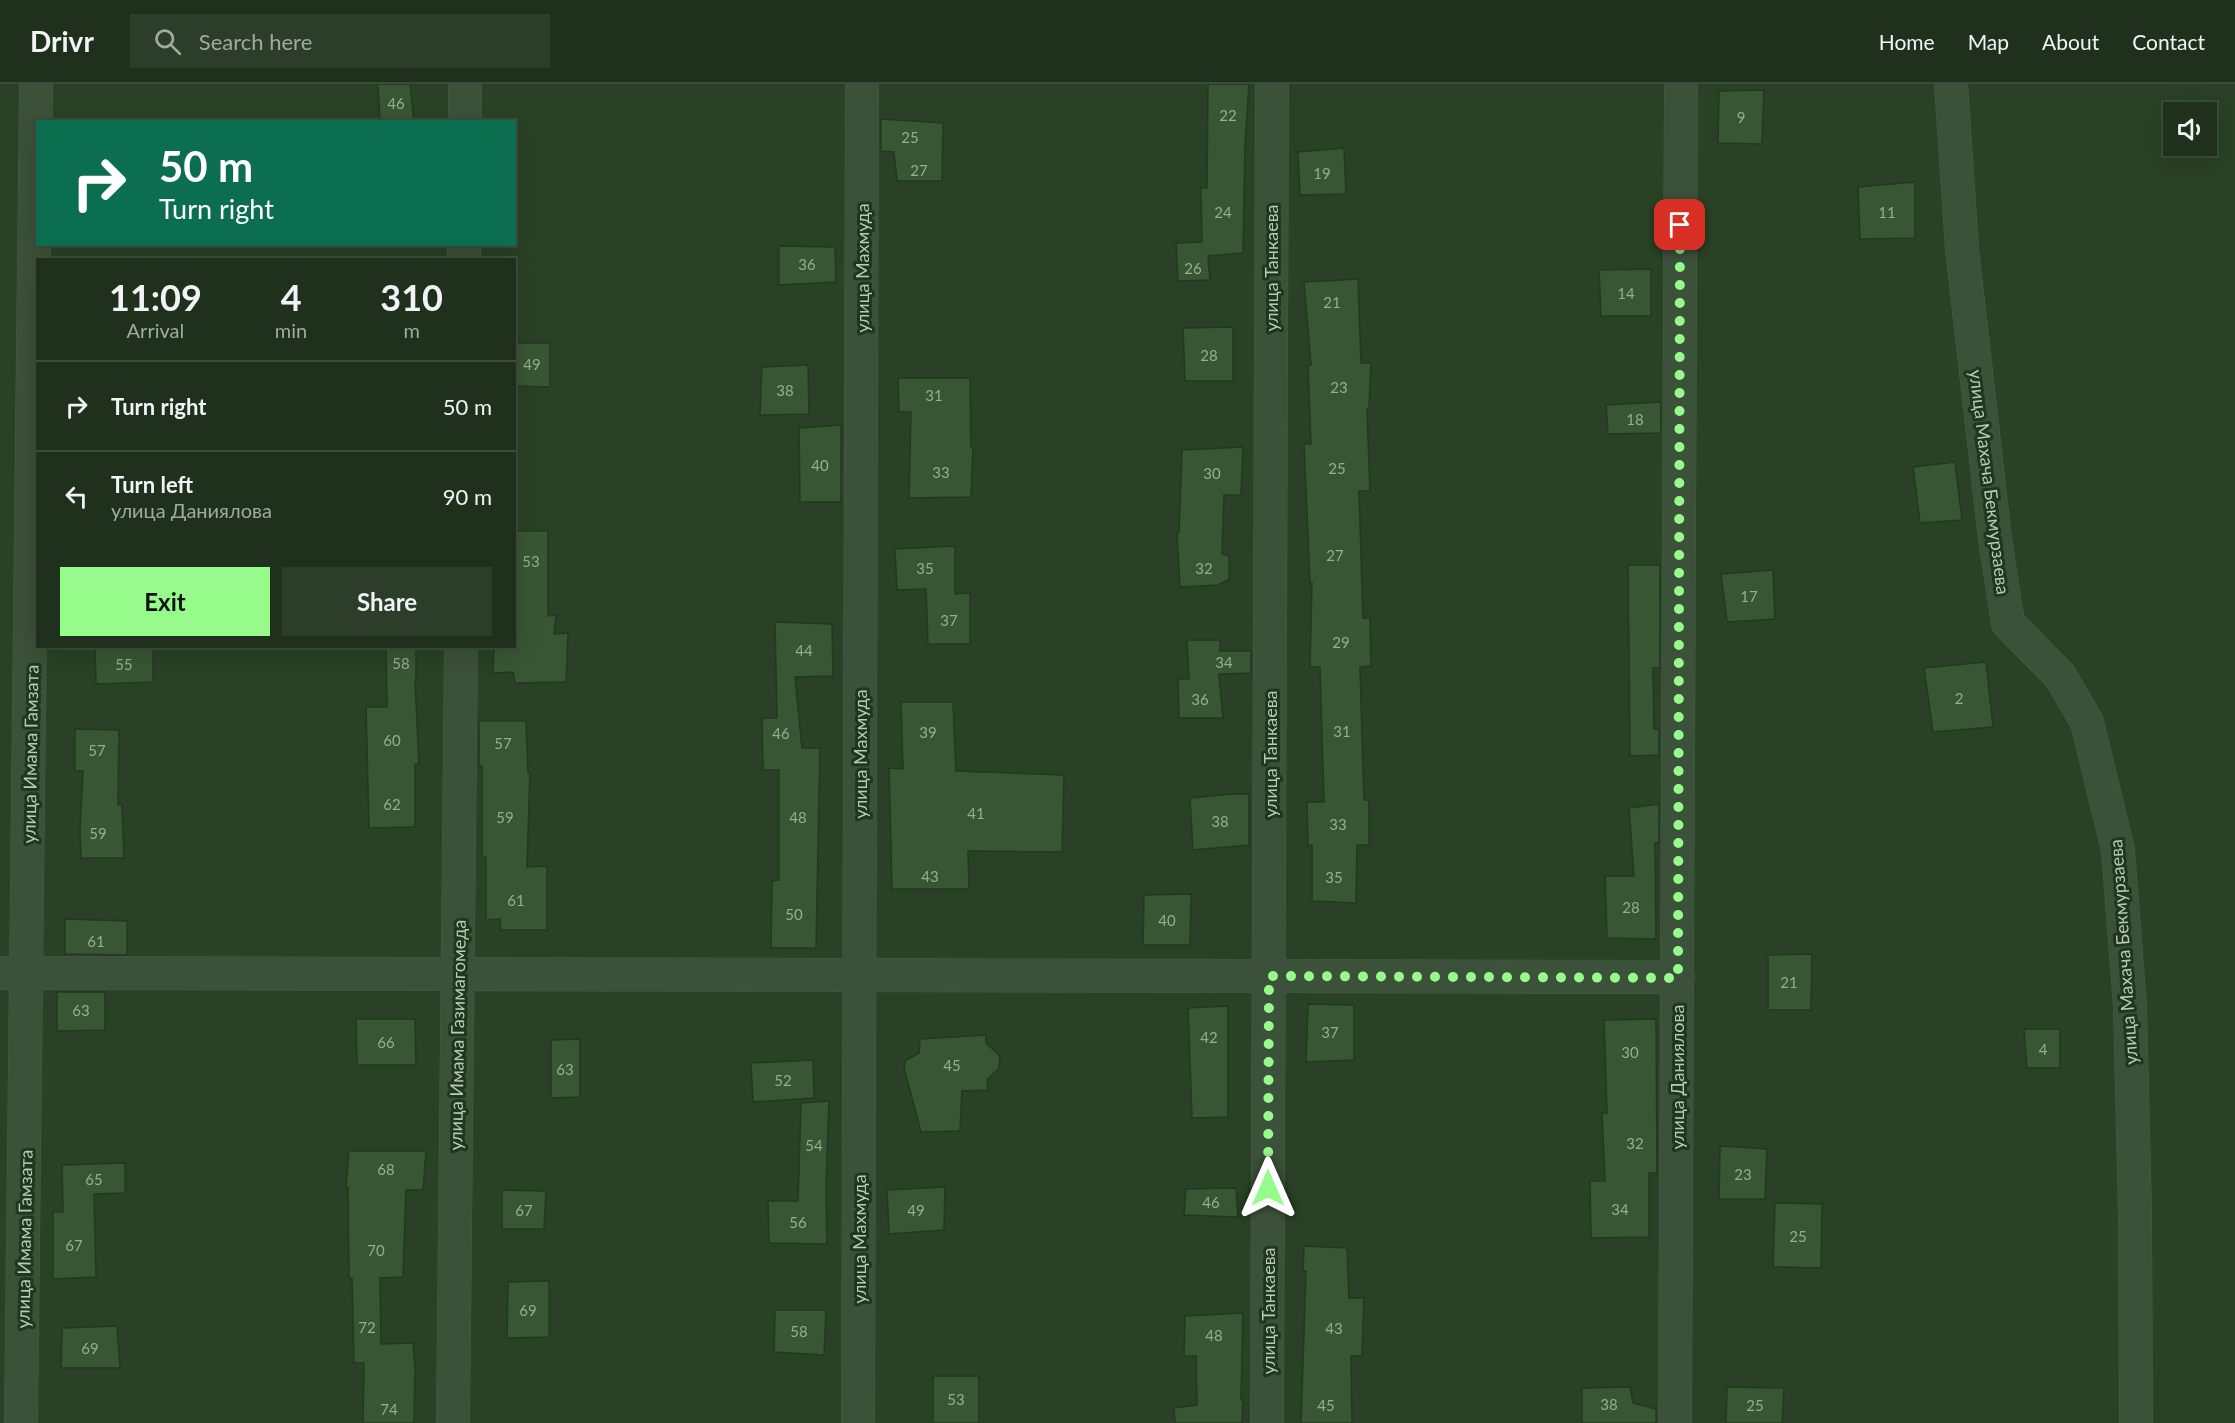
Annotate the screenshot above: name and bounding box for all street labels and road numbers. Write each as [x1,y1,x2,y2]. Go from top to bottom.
street label: улица Махмуда [851,203,873,333]
street label: улица Танкаева [1260,204,1282,332]
street label: улица Махача Бекмурзаева [1965,368,2015,596]
street label: улица Имама Гамзата [17,664,43,844]
street label: улица Махмуда [849,689,871,819]
street label: улица Танкаева [1259,690,1281,818]
street label: улица Махача Бекмурзаева [2104,838,2142,1066]
street label: улица Имама Газимагомеда [444,919,470,1151]
street label: улица Даниялова [1666,1005,1688,1149]
street label: улица Имама Гамзата [11,1149,37,1329]
street label: улица Махмуда [848,1174,870,1304]
street label: улица Танкаева [1257,1247,1279,1375]

